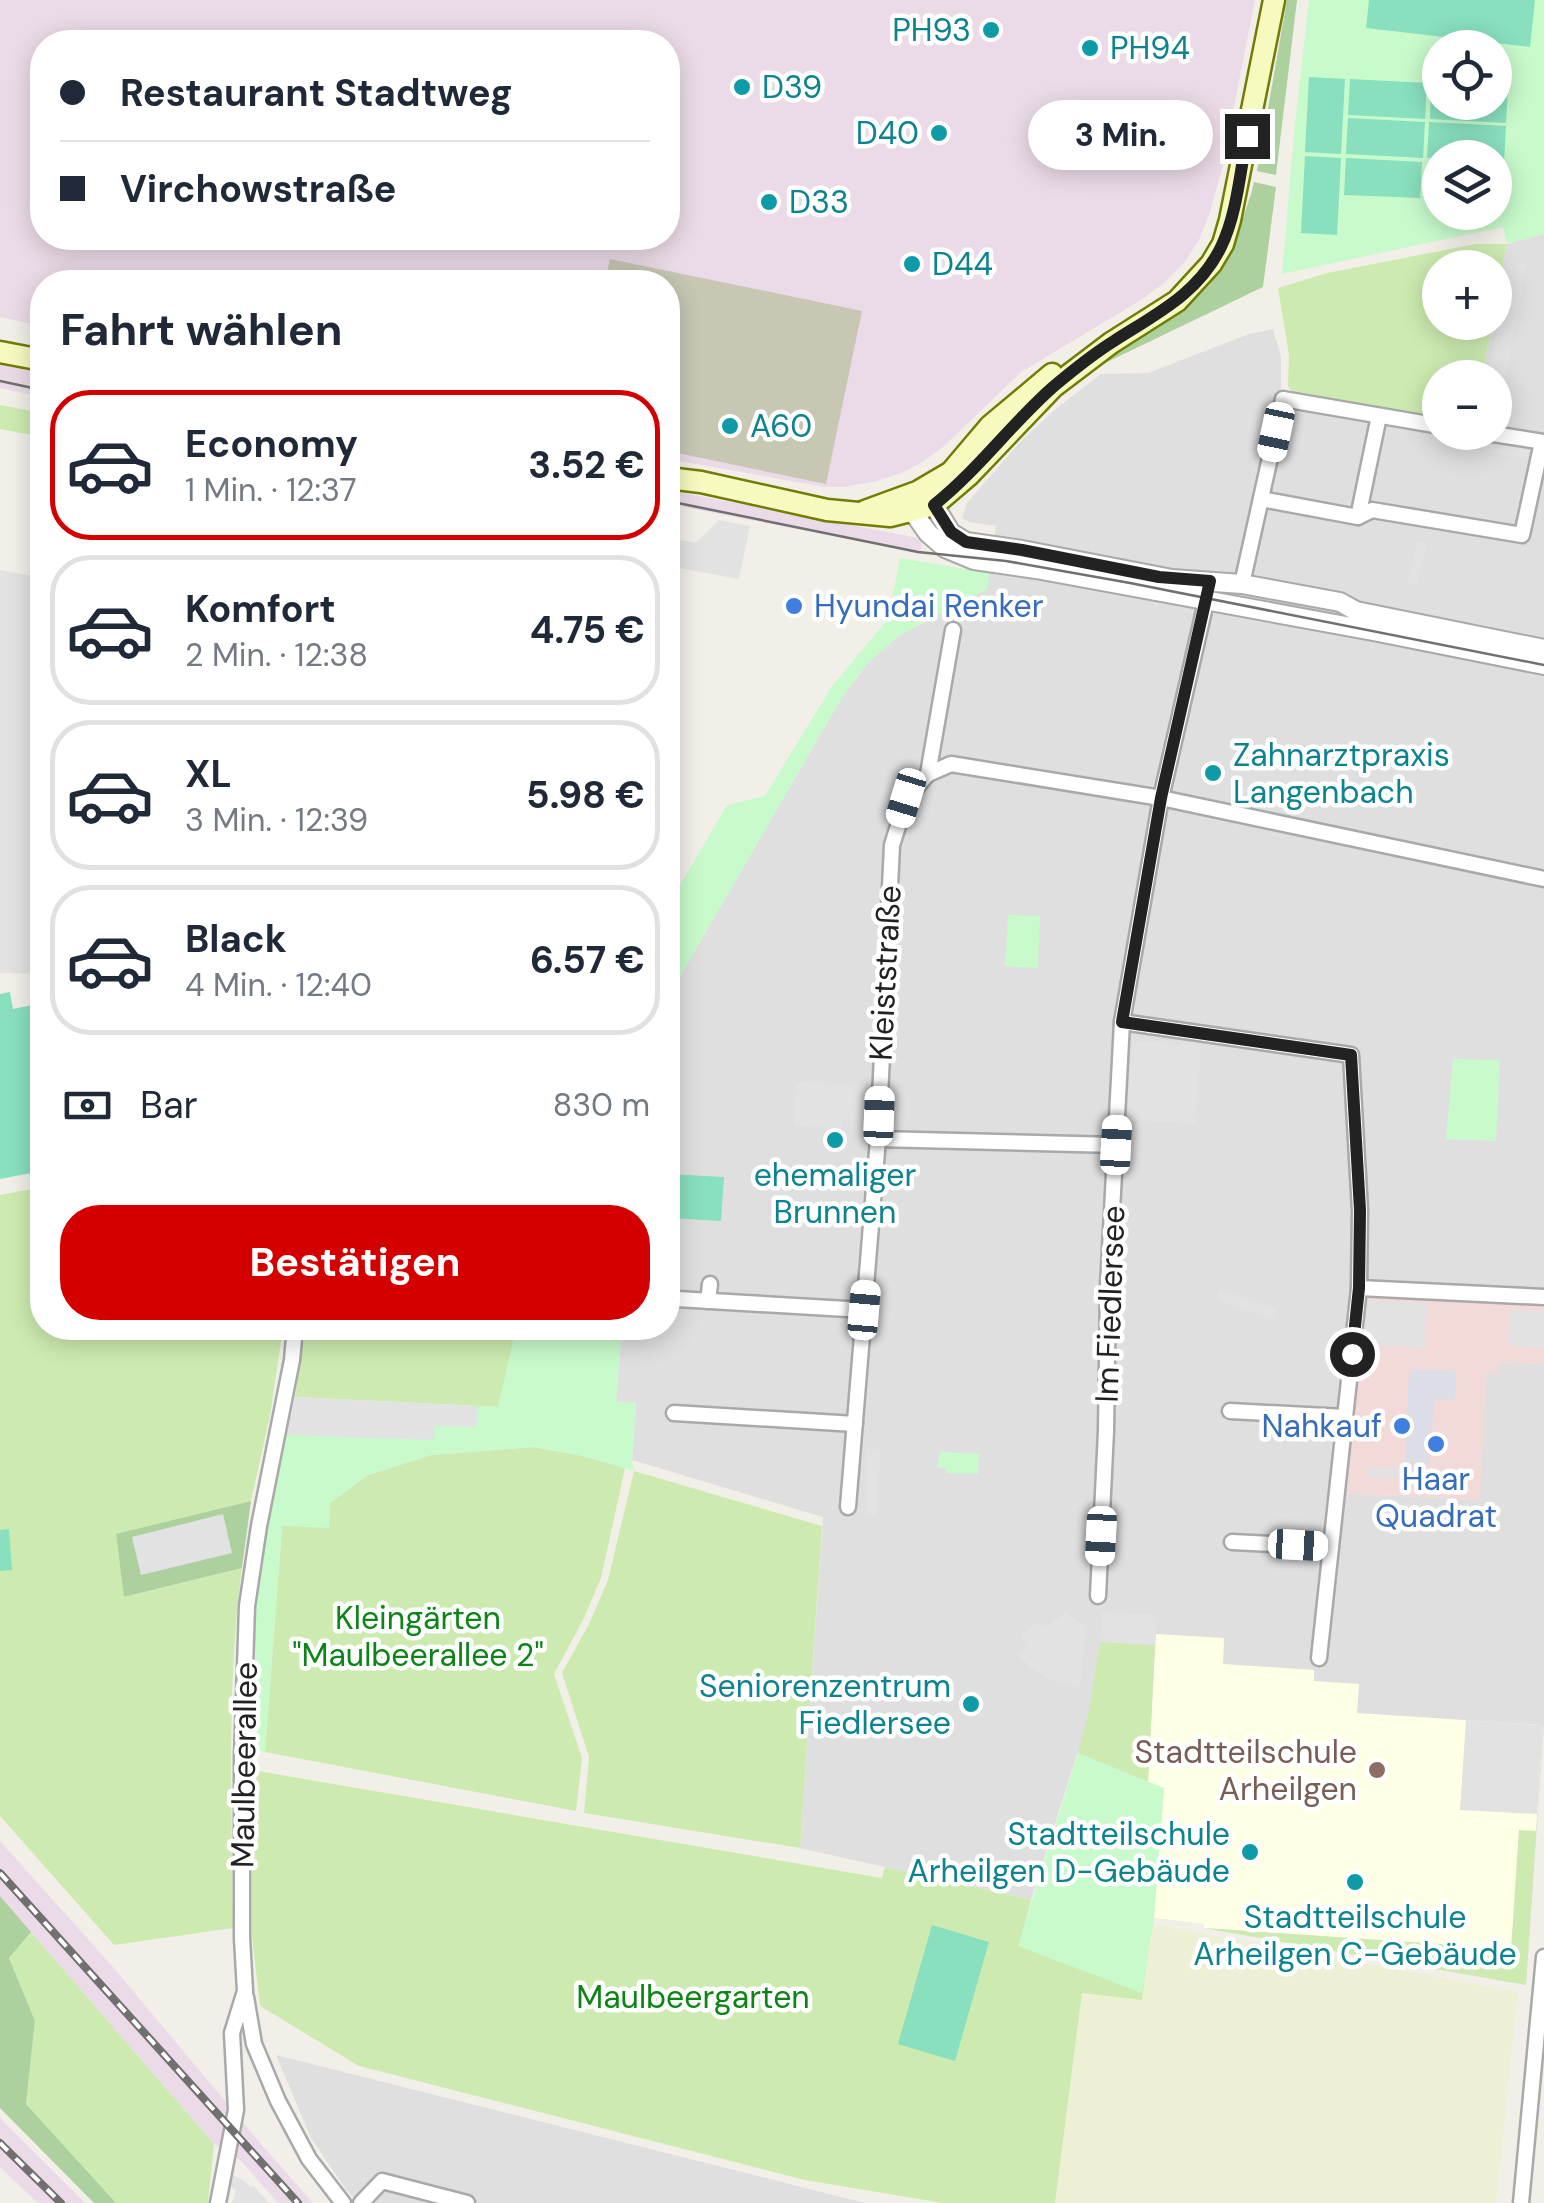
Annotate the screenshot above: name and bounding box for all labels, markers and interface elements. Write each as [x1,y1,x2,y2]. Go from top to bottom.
place label: PH93 [892,9,971,51]
marker: PH93 [980,19,1002,41]
place label: PH94 [1110,27,1190,69]
map controls [1422,30,1512,450]
button: locate [1422,30,1512,120]
marker: PH94 [1079,37,1101,59]
place label: D39 [762,66,822,108]
text: Restaurant Stadtweg [120,68,513,118]
marker: D39 [731,76,753,98]
callout: 3 Min. [1027,101,1212,171]
place label: D40 [856,112,919,154]
text: 3 Min. [1075,114,1166,156]
route end [1225,114,1270,159]
marker: D40 [928,122,950,144]
button: layers [1422,140,1512,230]
text: Virchowstraße [120,164,396,214]
place label: D33 [789,181,849,223]
marker: D33 [758,191,780,213]
place label: D44 [932,243,993,285]
button: + [1422,250,1512,340]
marker: D44 [901,253,923,275]
text: Fahrt wählen [60,300,342,359]
button: − [1422,360,1512,450]
car [1255,400,1297,464]
place label: A60 [750,405,812,447]
marker: A60 [719,415,741,437]
text: Economy [185,419,358,469]
icon: car [65,420,155,510]
text: 3.52 € [528,440,645,490]
text: 1 Min. · 12:37 [185,469,357,511]
text: Komfort [185,584,336,634]
icon: car [65,585,155,675]
place label: Hyundai Renker [814,585,1044,627]
marker: Hyundai Renker [783,595,805,617]
text: 4.75 € [530,605,645,655]
text: 2 Min. · 12:38 [185,634,368,676]
place label: Zahnarztpraxis Langenbach [1233,734,1450,813]
text: XL [185,749,232,799]
icon: car [65,750,155,840]
marker: Zahnarztpraxis Langenbach [1202,762,1224,784]
car [883,765,929,831]
text: 5.98 € [526,770,645,820]
text: 3 Min. · 12:39 [185,799,368,841]
street label: Kleiststraße [859,884,911,1062]
text: Black [185,914,287,964]
icon: car [65,915,155,1005]
text: 6.57 € [530,935,645,985]
text: 4 Min. · 12:40 [185,964,372,1006]
icon: cash [60,1078,115,1133]
text: Bar [140,1080,198,1130]
text: 830 m [553,1084,650,1126]
car [863,1085,895,1147]
car [1099,1114,1133,1176]
marker: ehemaliger Brunnen [824,1129,846,1151]
place label: ehemaliger Brunnen [754,1154,917,1233]
button: Bestätigen [60,1205,650,1320]
street label: Im Fiedlersee [1086,1205,1134,1403]
car [846,1279,882,1341]
route start [1330,1332,1375,1377]
place label: Nahkauf [1261,1405,1382,1447]
marker: Nahkauf [1391,1415,1413,1437]
marker: Haar Quadrat [1425,1433,1447,1455]
place label: Haar Quadrat [1375,1458,1497,1537]
car [1084,1505,1118,1567]
car [1267,1528,1329,1562]
park label: Kleingärten "Maulbeerallee 2" [292,1597,544,1676]
street label: Maulbeerallee [221,1662,267,1868]
place label: Seniorenzentrum Fiedlersee [699,1665,951,1744]
marker: Seniorenzentrum Fiedlersee [960,1693,982,1715]
place label: Stadtteilschule Arheilgen [1134,1731,1357,1810]
marker: Stadtteilschule Arheilgen [1366,1759,1388,1781]
place label: Stadtteilschule Arheilgen D-Gebäude [907,1813,1230,1892]
marker: Stadtteilschule Arheilgen D-Gebäude [1239,1841,1261,1863]
marker: Stadtteilschule Arheilgen C-Gebäude [1344,1871,1366,1893]
place label: Stadtteilschule Arheilgen C-Gebäude [1193,1896,1517,1975]
park label: Maulbeergarten [576,1976,810,2018]

